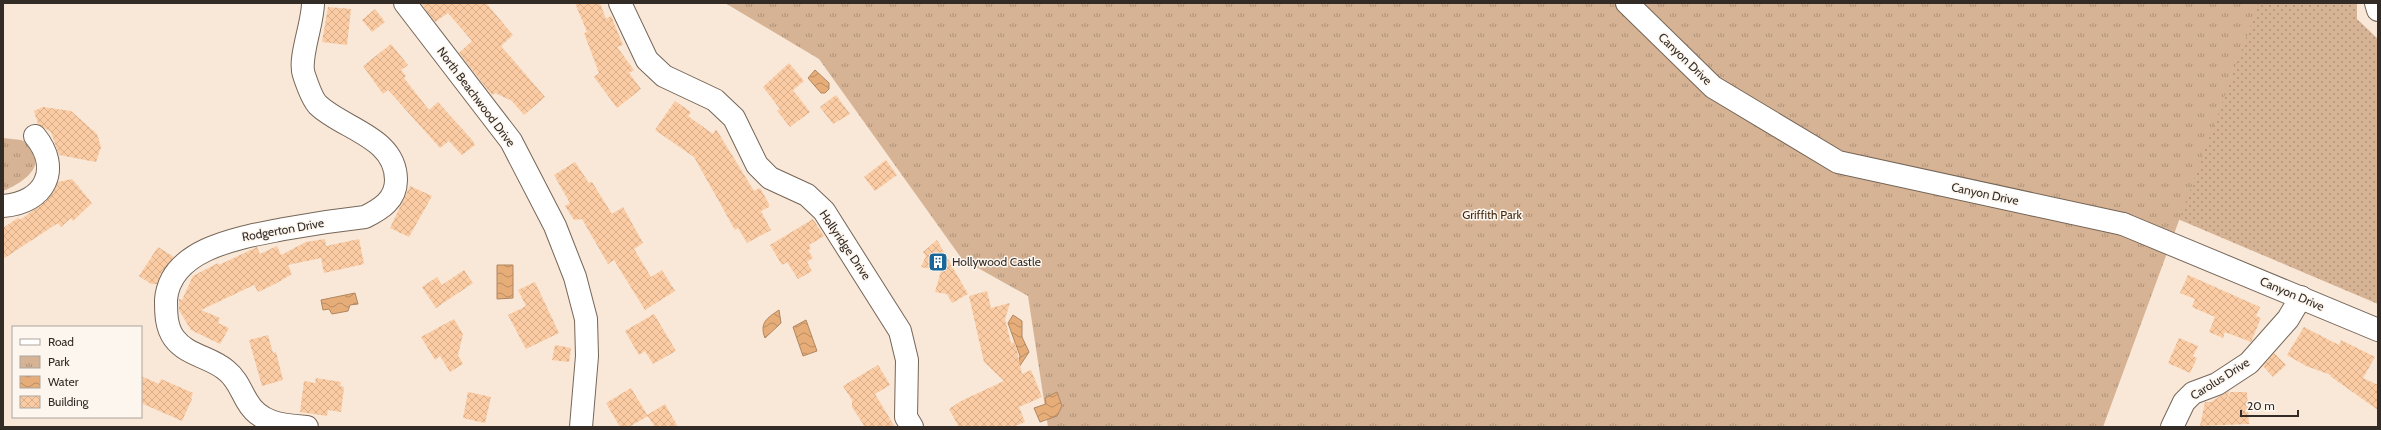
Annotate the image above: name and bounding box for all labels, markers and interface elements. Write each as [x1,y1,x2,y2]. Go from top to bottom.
street label: Canyon Drive [1655,29,1715,88]
street label: North Beachwood Drive [434,44,519,150]
street label: Canyon Drive [1950,179,2020,208]
street label: Hollyridge Drive [816,207,874,283]
park label: Griffith Park [1462,207,1522,222]
street label: Rodgerton Drive [241,215,325,244]
building icon: Hollywood Castle [927,251,949,273]
place label: Hollywood Castle [952,254,1041,269]
street label: Canyon Drive [2258,273,2327,314]
legend [12,326,142,418]
text: Road [48,334,74,349]
text: Park [48,354,70,369]
street label: Carolus Drive [2187,354,2252,403]
text: Water [48,374,79,389]
scale bar [2241,392,2298,418]
text: Building [48,394,90,409]
text: 20 m [2247,398,2275,413]

